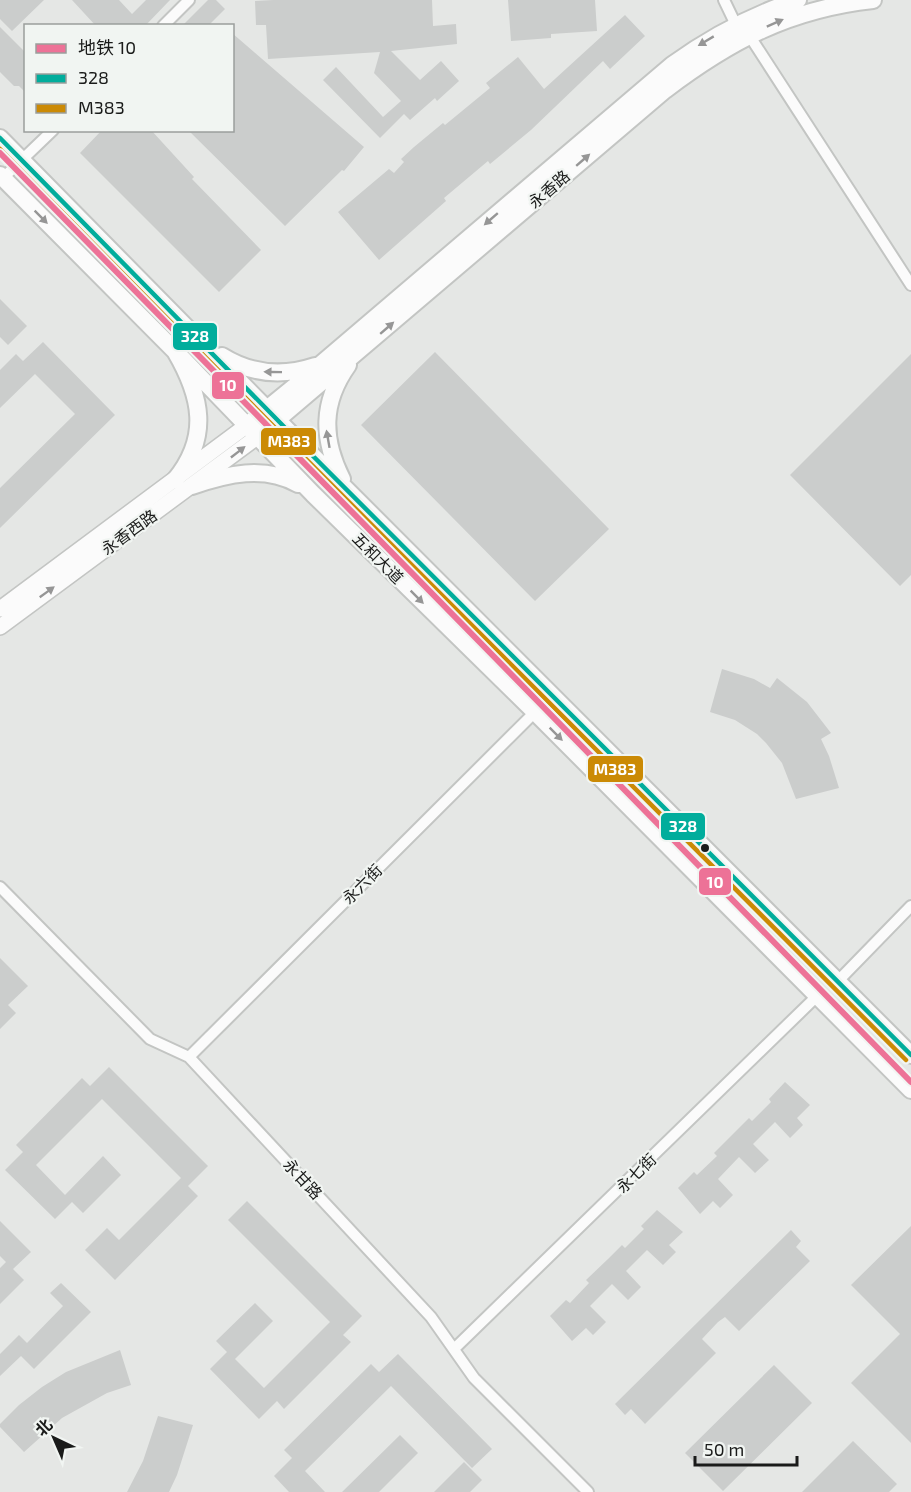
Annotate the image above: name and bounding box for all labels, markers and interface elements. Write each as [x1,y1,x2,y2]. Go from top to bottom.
one-way arrow [766,19,783,28]
legend [24,24,234,132]
text: 地铁 10 [78,36,136,58]
one-way arrow [698,36,715,46]
text: 328 [78,66,109,88]
text: M383 [78,96,125,118]
one-way arrow [575,154,590,167]
street label: 永香路 [524,166,573,212]
one-way arrow [34,209,48,223]
one-way arrow [483,212,499,225]
line badge: 328 [172,322,218,351]
one-way arrow [379,322,394,335]
text: 328 [181,326,209,345]
one-way arrow [264,368,283,377]
line badge: 10 [211,371,245,400]
text: 10 [219,375,237,394]
line badge: M383 [260,427,317,456]
one-way arrow [324,429,333,448]
text: M383 [268,431,310,450]
one-way arrow [230,445,246,458]
street label: 永香西路 [97,505,160,558]
street label: 五和大道 [349,528,408,587]
one-way arrow [40,587,55,599]
one-way arrow [410,590,425,604]
one-way arrow [549,727,564,741]
line badge: M383 [587,755,644,783]
text: M383 [594,759,636,778]
line badge: 328 [660,812,706,841]
text: 328 [669,816,697,835]
unlabelled marker [699,842,711,854]
street label: 永六街 [338,860,385,907]
line badge: 10 [698,867,732,896]
text: 10 [706,872,724,891]
street label: 永七街 [612,1149,660,1196]
street label: 永甘路 [280,1155,327,1203]
north arrow [24,1408,84,1468]
text: 北 [31,1414,56,1439]
scale bar [695,1429,797,1467]
text: 50 m [704,1438,744,1460]

